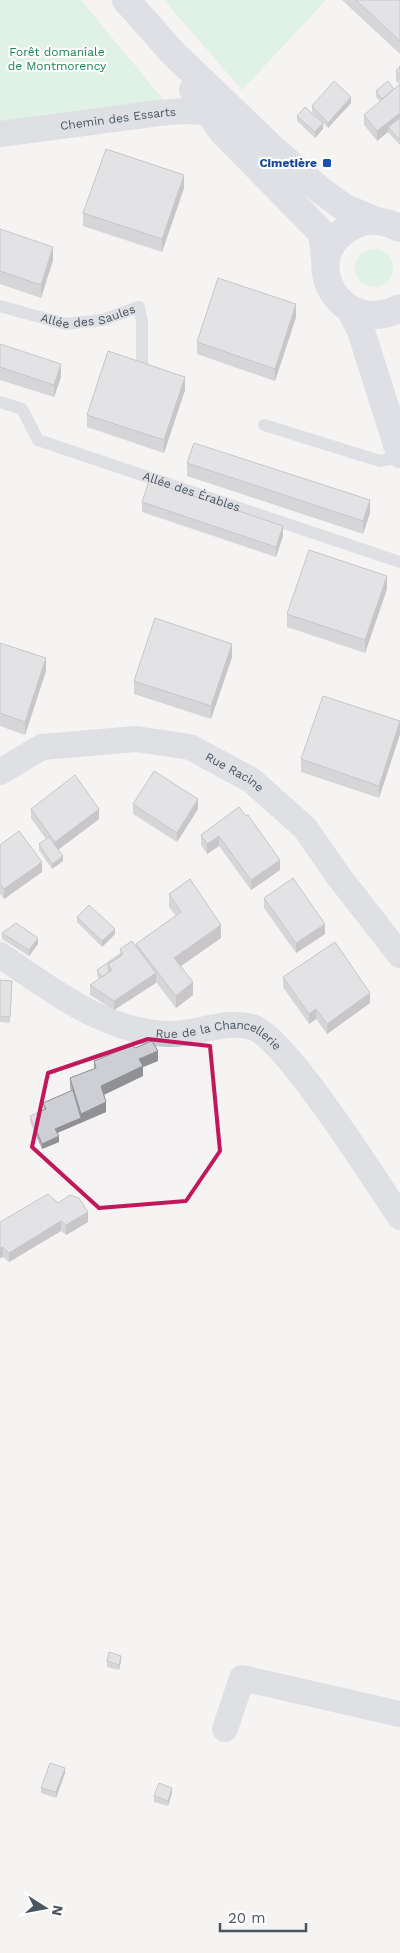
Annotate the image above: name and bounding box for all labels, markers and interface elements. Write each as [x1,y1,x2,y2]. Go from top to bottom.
park label: Forêt domaniale de Montmorency [8,45,107,73]
street label: Chemin des Essarts [59,105,176,133]
place label: Cimetière [259,156,317,170]
marker: Cimetière [321,157,333,169]
street label: Allée des Saules [39,302,137,331]
street label: Allée des Érables [141,469,242,515]
street label: Rue Racine [203,750,267,795]
street label: Rue de la Chancellerie [155,1018,284,1053]
north arrow [20,1883,70,1933]
scale bar [220,1900,306,1932]
text: N [49,1904,67,1917]
text: 20 m [228,1909,266,1927]

